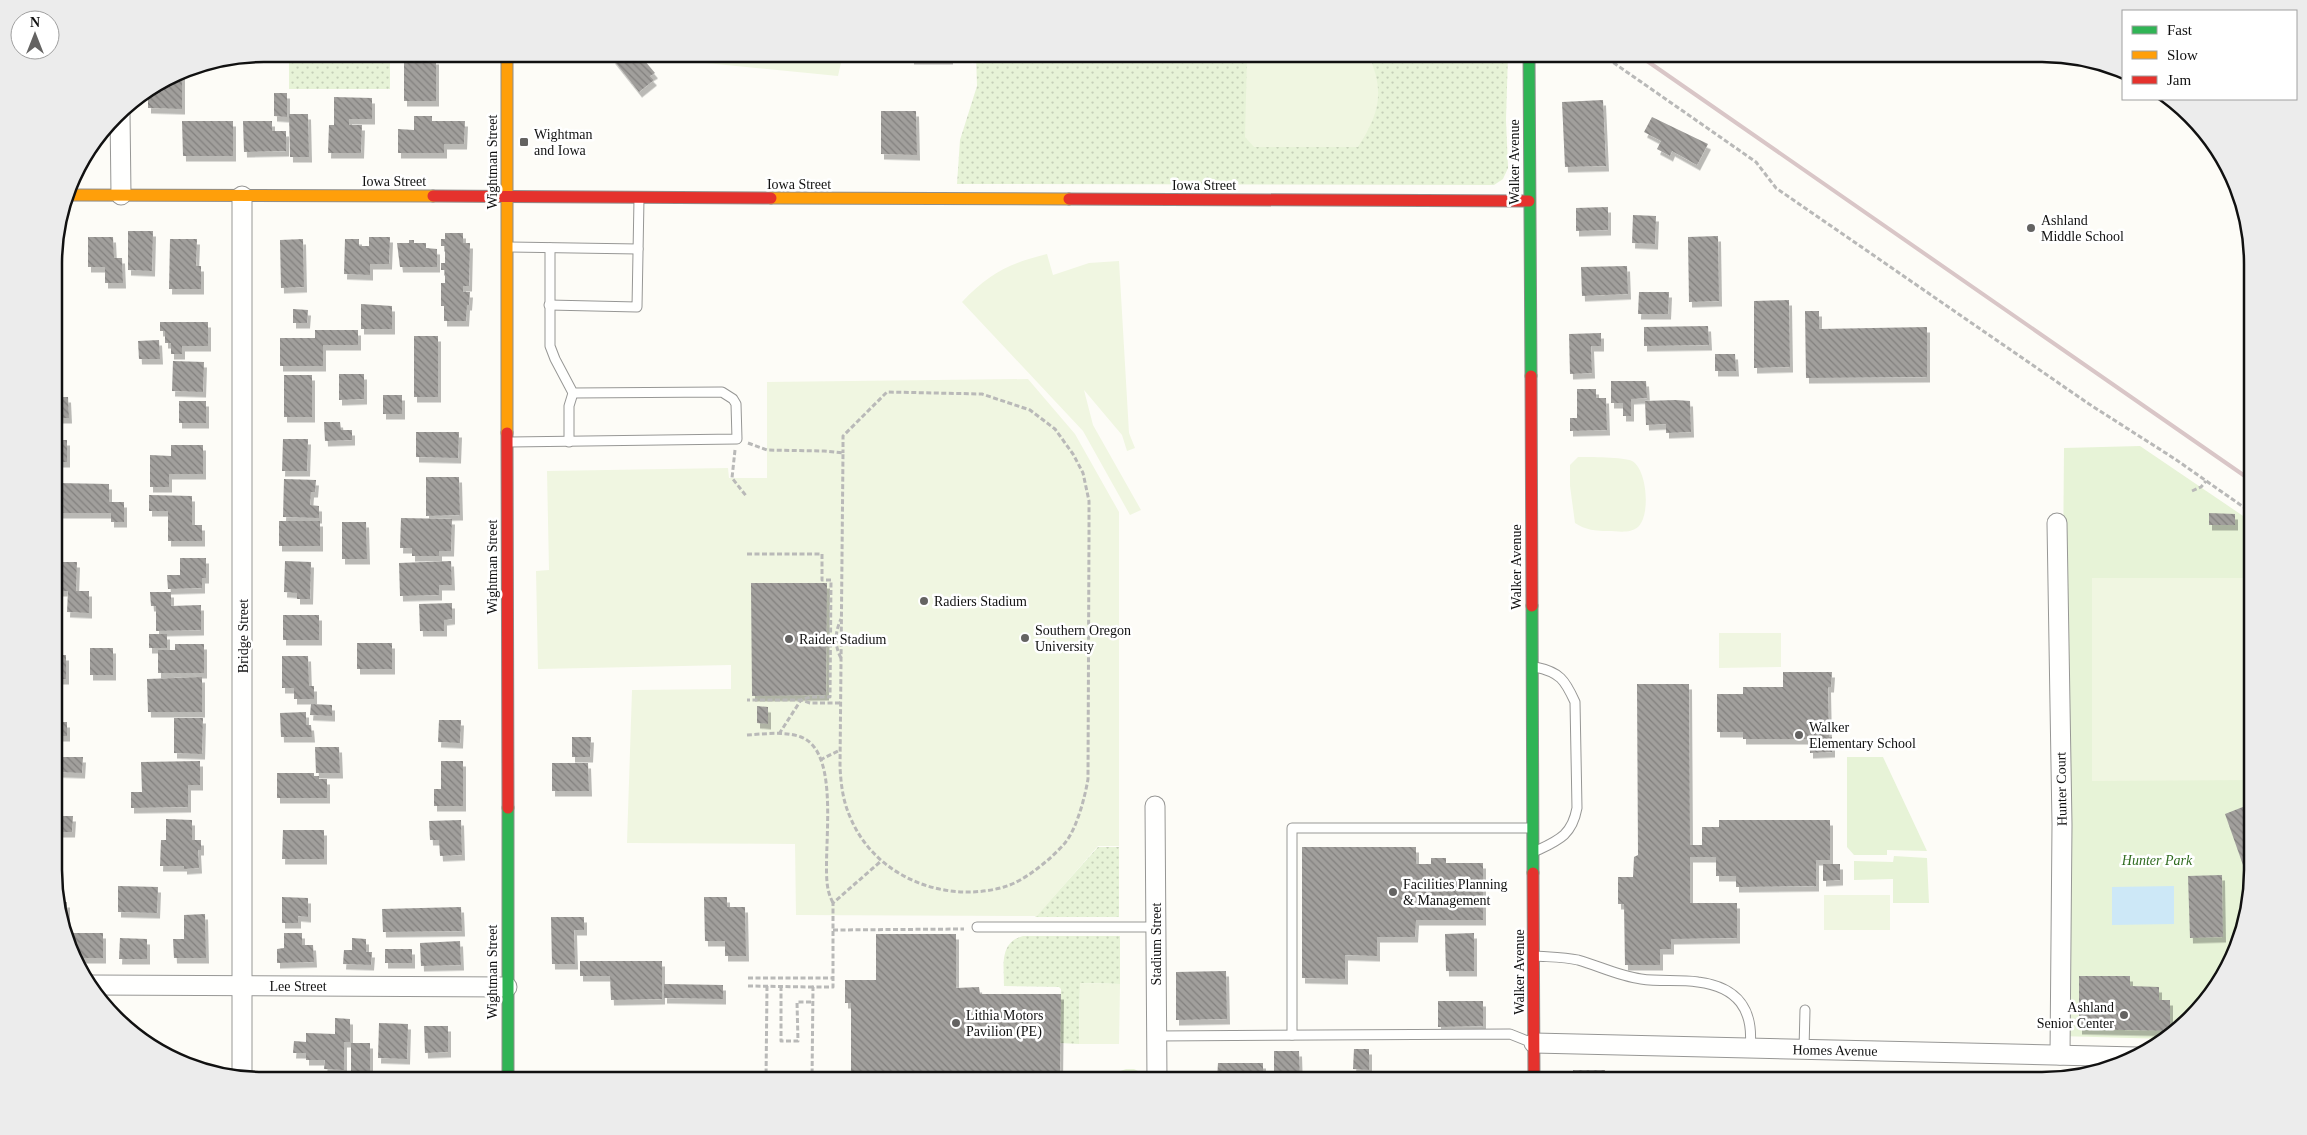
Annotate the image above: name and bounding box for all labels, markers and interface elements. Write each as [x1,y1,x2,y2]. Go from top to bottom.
north arrow [10,10,60,60]
legend [2122,10,2297,100]
text: N [30,15,40,30]
text: Fast [2167,22,2193,38]
text: Slow [2167,47,2198,63]
text: Jam [2167,72,2191,88]
street label: Wightman Street [485,115,500,209]
street label: Walker Avenue [1507,119,1522,205]
place label: Wightman and Iowa [534,127,593,158]
marker: Wightman and Iowa [518,136,530,148]
street label: Iowa Street [362,174,426,189]
street label: Iowa Street [767,177,831,192]
street label: Iowa Street [1172,178,1236,193]
place label: Ashland Middle School [2041,213,2124,244]
marker: Ashland Middle School [2025,222,2037,234]
street label: Wightman Street [485,520,500,614]
street label: Walker Avenue [1509,524,1524,610]
place label: Radiers Stadium [934,594,1027,609]
marker: Radiers Stadium [918,595,930,607]
street label: Bridge Street [236,599,251,673]
place label: Southern Oregon University [1035,623,1131,654]
place label: Raider Stadium [799,632,887,647]
marker: Southern Oregon University [1019,632,1031,644]
marker: Raider Stadium [783,633,795,645]
place label: Walker Elementary School [1809,720,1916,751]
marker: Walker Elementary School [1793,729,1805,741]
street label: Hunter Court [2053,752,2070,826]
park label: Hunter Park [2121,853,2193,868]
place label: Facilities Planning & Management [1403,877,1508,908]
marker: Facilities Planning & Management [1387,886,1399,898]
street label: Stadium Street [1149,902,1164,985]
street label: Wightman Street [485,925,500,1019]
street label: Walker Avenue [1512,929,1527,1015]
street label: Lee Street [269,979,327,994]
place label: Ashland Senior Center [2037,1000,2114,1031]
place label: Lithia Motors Pavilion (PE) [966,1008,1043,1040]
marker: Ashland Senior Center [2118,1009,2130,1021]
marker: Lithia Motors Pavilion (PE) [950,1017,962,1029]
street label: Homes Avenue [1792,1042,1878,1059]

